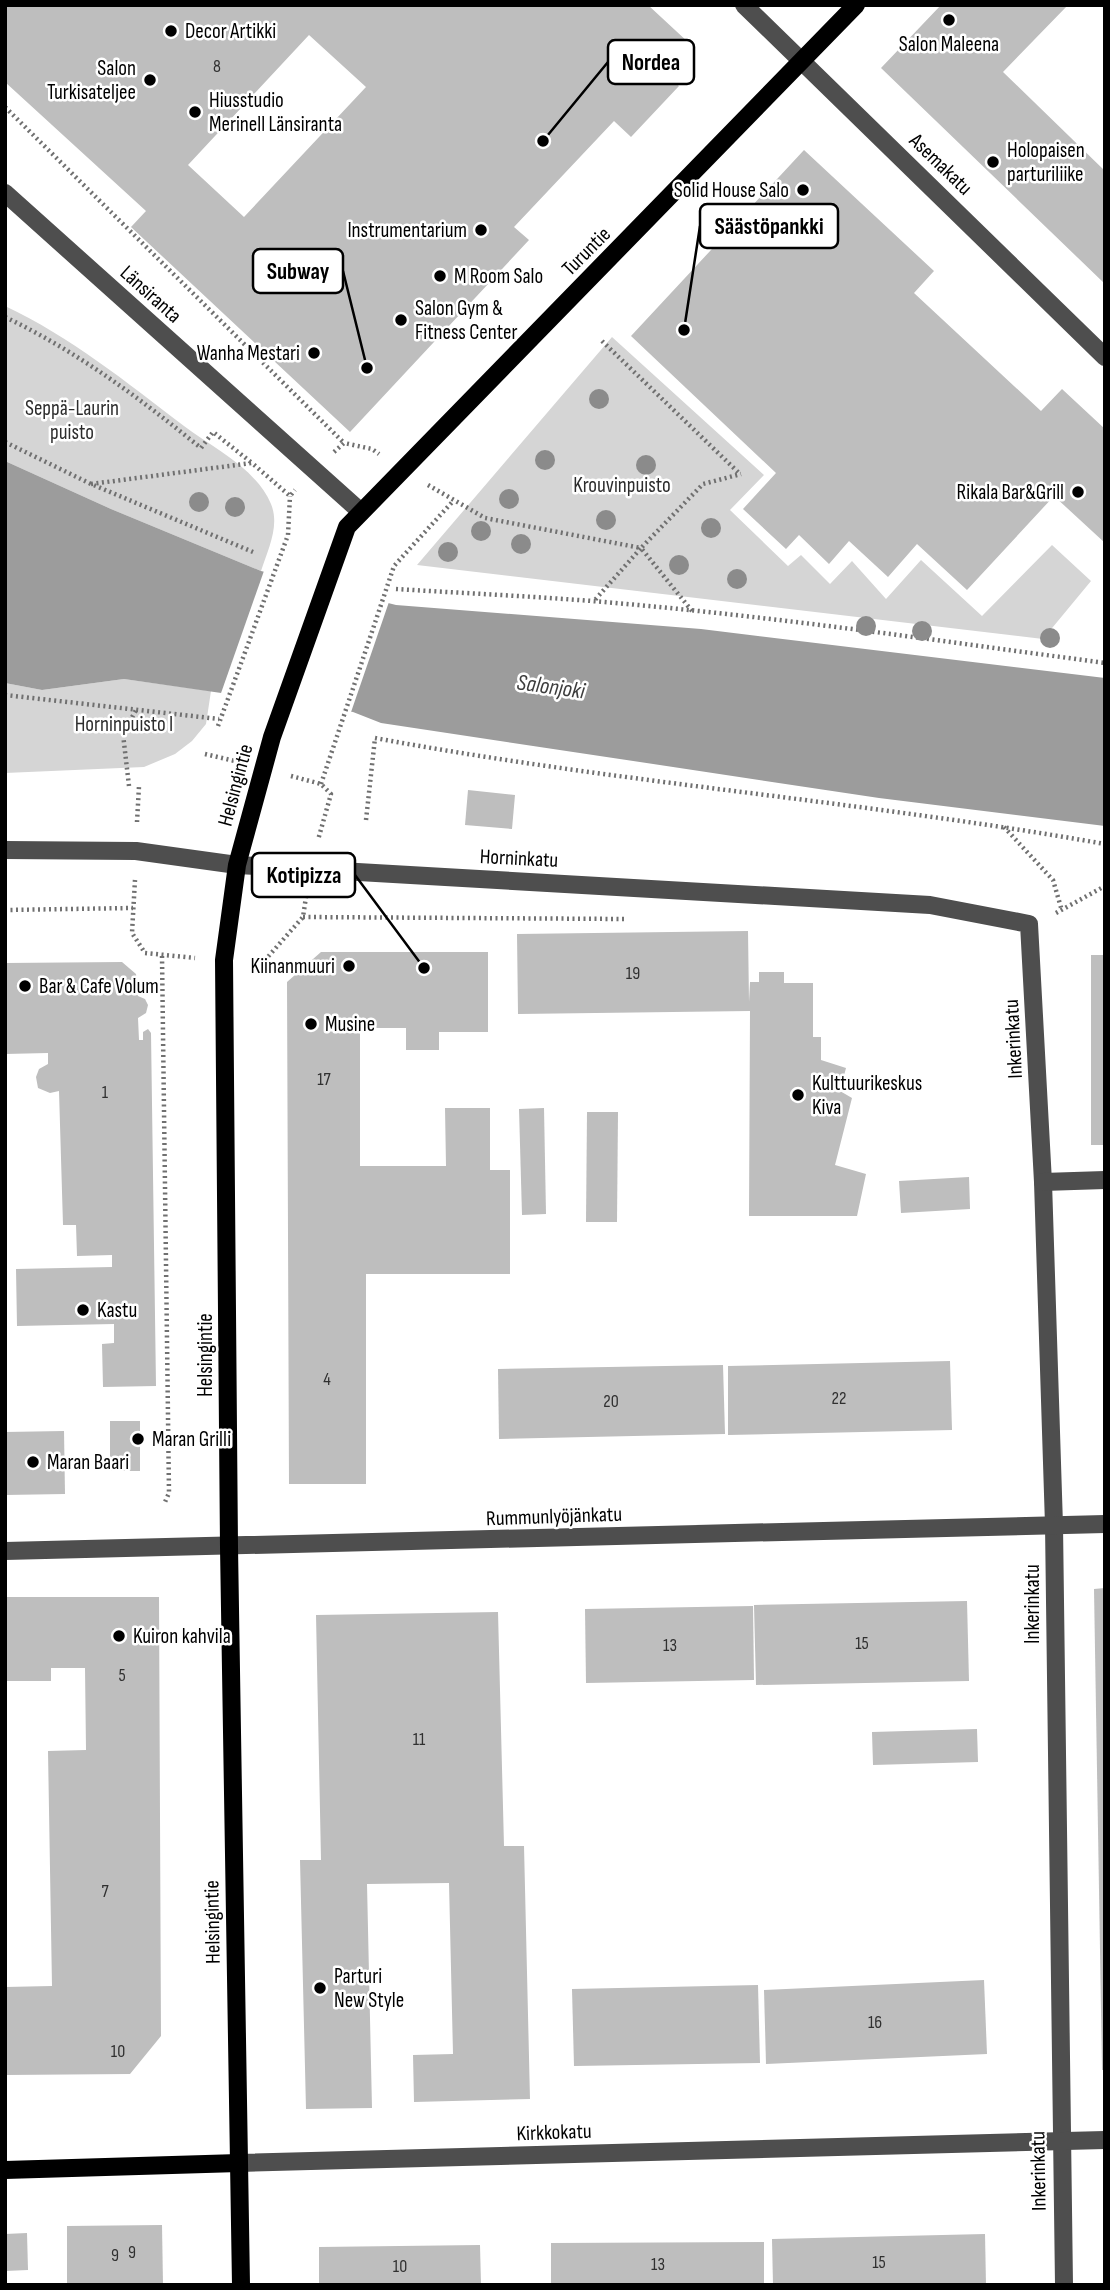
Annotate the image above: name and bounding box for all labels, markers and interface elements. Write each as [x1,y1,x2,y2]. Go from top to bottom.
marker: Salon Maleena [941,12,957,28]
place label: Decor Artikki [185,19,276,44]
marker: Decor Artikki [163,23,179,39]
place label: Salon Maleena [899,32,999,57]
callout: Nordea [608,40,694,84]
text: Nordea [622,49,680,77]
place label: Salon Turkisateljee [47,56,136,105]
house number: 8 [213,56,221,77]
marker: Salon Turkisateljee [142,72,158,88]
place label: Hiusstudio Merinell Länsiranta [209,88,342,137]
marker: Hiusstudio Merinell Länsiranta [187,104,203,120]
street label: Asemakatu [903,128,977,200]
place label: Holopaisen parturiliike [1007,138,1085,187]
marker: Holopaisen parturiliike [985,154,1001,170]
place label: Solid House Salo [674,178,789,203]
marker: Solid House Salo [795,182,811,198]
callout: Säästöpankki [700,204,838,248]
text: Säästöpankki [714,213,824,241]
place label: Instrumentarium [347,218,467,243]
marker: Instrumentarium [473,222,489,238]
street label: Turuntie [557,222,616,281]
callout: Subway [253,249,343,293]
text: Subway [267,258,330,286]
street label: Länsiranta [115,260,186,328]
place label: M Room Salo [454,264,543,289]
marker: M Room Salo [432,268,448,284]
place label: Salon Gym & Fitness Center [415,296,517,345]
marker: Salon Gym & Fitness Center [393,312,409,328]
place label: Wanha Mestari [197,341,300,366]
marker: Wanha Mestari [306,345,322,361]
park label: Seppä-Laurin puisto [25,396,119,445]
park label: Krouvinpuisto [573,473,671,498]
place label: Rikala Bar&Grill [957,480,1064,505]
marker: Rikala Bar&Grill [1070,484,1086,500]
water label: Salonjoki [515,668,587,706]
park label: Horninpuisto I [75,712,173,737]
street label: Helsingintie [213,742,258,829]
street label: Horninkatu [479,844,559,873]
callout: Kotipizza [252,853,355,897]
text: Kotipizza [267,862,341,890]
place label: Kiinanmuuri [251,954,335,979]
marker: Kiinanmuuri [341,958,357,974]
house number: 19 [626,963,640,984]
place label: Bar & Cafe Volum [39,974,159,999]
marker: Bar & Cafe Volum [17,978,33,994]
street label: Inkerinkatu [999,999,1028,1079]
place label: Musine [325,1012,375,1037]
marker: Musine [303,1016,319,1032]
house number: 17 [317,1069,332,1090]
place label: Kulttuurikeskus Kiva [812,1071,922,1120]
house number: 1 [102,1082,109,1103]
marker: Kulttuurikeskus Kiva [790,1087,806,1103]
place label: Kastu [97,1298,137,1323]
marker: Kastu [75,1302,91,1318]
street label: Helsingintie [193,1313,218,1397]
house number: 4 [323,1369,331,1390]
house number: 22 [832,1388,846,1409]
house number: 20 [603,1391,619,1412]
place label: Maran Grilli [152,1427,231,1452]
marker: Maran Grilli [130,1431,146,1447]
place label: Maran Baari [47,1450,129,1475]
marker: Maran Baari [25,1454,41,1470]
street label: Rummunlyöjänkatu [486,1502,622,1531]
street label: Inkerinkatu [1020,1564,1045,1644]
place label: Kuiron kahvila [133,1624,231,1649]
marker: Kuiron kahvila [111,1628,127,1644]
house number: 15 [855,1633,869,1654]
house number: 13 [663,1635,677,1656]
house number: 5 [118,1665,126,1686]
house number: 11 [413,1729,426,1750]
street label: Helsingintie [199,1880,226,1964]
house number: 7 [101,1881,109,1902]
place label: Parturi New Style [334,1964,404,2013]
marker: Parturi New Style [312,1980,328,1996]
house number: 16 [868,2012,882,2033]
house number: 10 [111,2041,125,2062]
street label: Kirkkokatu [516,2119,592,2146]
street label: Inkerinkatu [1025,2131,1052,2211]
house number: 9 [128,2242,136,2263]
house number: 9 [111,2245,119,2266]
house number: 15 [872,2252,886,2273]
house number: 13 [651,2254,665,2275]
house number: 10 [393,2256,407,2277]

